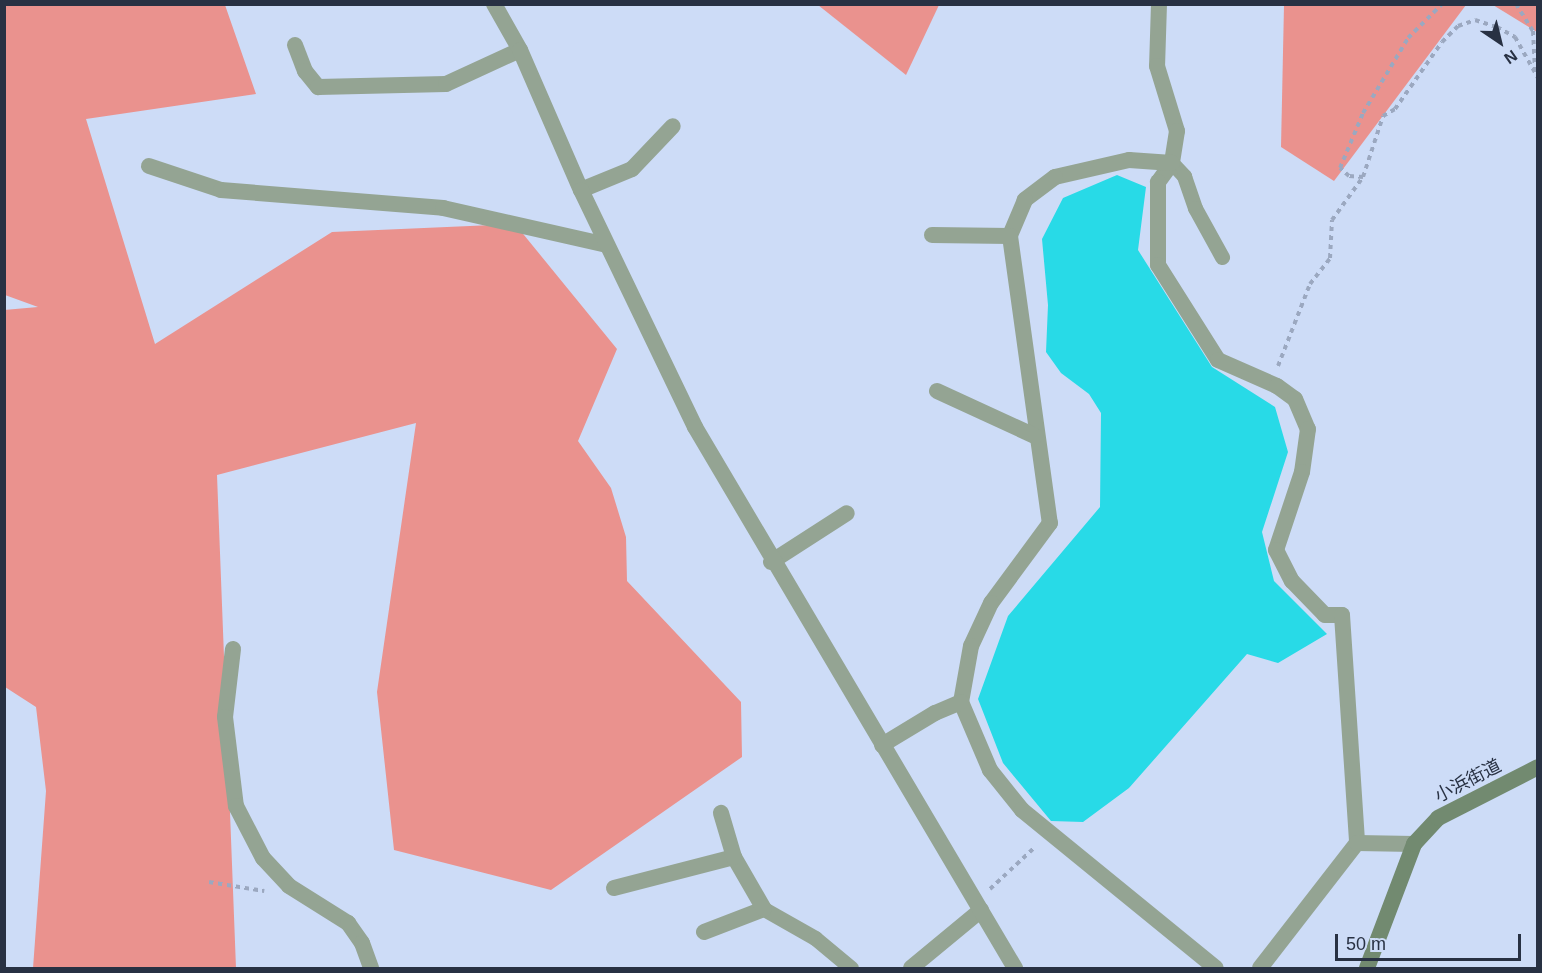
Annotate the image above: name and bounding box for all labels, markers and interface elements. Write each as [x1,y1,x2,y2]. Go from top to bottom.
north arrow [1470,12,1530,72]
text: N [1501,47,1520,67]
street label: 小浜街道 [1431,755,1505,807]
scale bar [1338,922,1524,960]
text: 50 m [1346,934,1386,954]

